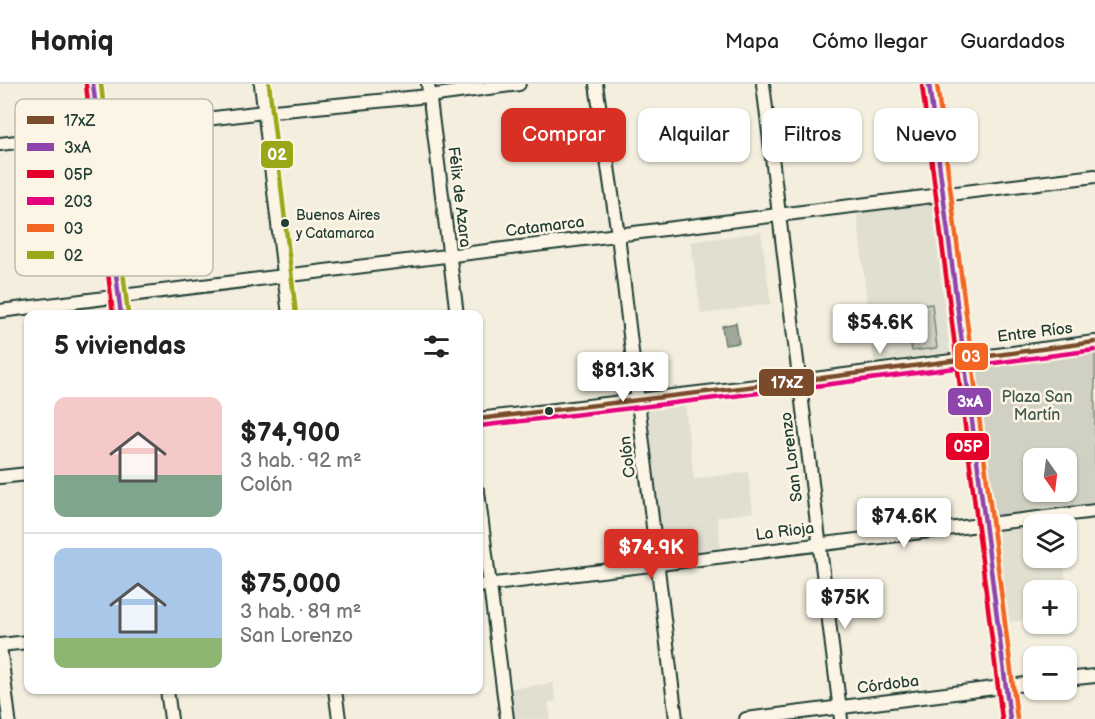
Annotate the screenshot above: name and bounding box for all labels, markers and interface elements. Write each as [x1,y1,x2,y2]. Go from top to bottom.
text: Homiq [30,25,114,58]
text: Mapa [725,29,779,54]
text: Cómo llegar [812,29,927,54]
text: Guardados [960,29,1065,54]
legend [15,99,213,276]
chip: Comprar [501,108,626,162]
chip: Alquilar [638,108,750,162]
chip: Filtros [762,108,862,162]
chip: Nuevo [874,108,978,162]
text: 17xZ [64,112,96,131]
text: 3xA [64,139,91,158]
line badge: 02 [260,140,294,169]
street label: Félix de Azara [443,145,475,249]
text: 02 [267,146,287,165]
text: 05P [64,166,93,185]
text: 203 [64,193,93,212]
place label: Buenos Aires y Catamarca [295,207,380,242]
street label: Catamarca [505,213,585,241]
marker: Buenos Aires y Catamarca [279,217,291,229]
text: 03 [64,220,83,239]
text: 02 [64,247,83,266]
pin: $54.6K [831,304,929,355]
text: $54.6K [847,311,913,335]
street label: Entre Ríos [996,319,1074,347]
icon: filters [420,330,453,363]
text: 5 viviendas [54,331,186,362]
line badge: 03 [954,342,989,371]
text: 03 [961,348,981,367]
pin: $81.3K [574,352,672,403]
text: $81.3K [591,359,655,383]
line badge: 17xZ [758,368,815,397]
text: 17xZ [771,374,803,393]
line badge: 3xA [947,387,992,416]
park label: Plaza San Martín [1002,388,1072,425]
text: 3xA [957,393,983,412]
unlabelled marker [543,405,555,417]
street label: San Lorenzo [777,411,807,503]
text: $74,900 [240,418,340,449]
icon: home [102,421,174,493]
line badge: 05P [945,432,990,461]
street label: Colón [616,435,640,479]
text: 05P [953,438,983,457]
north arrow [1023,448,1077,502]
map controls [1023,448,1077,700]
text: 3 hab. · 92 m² [240,449,362,473]
text: Colón [240,473,293,497]
pin: $74.6K [855,498,953,549]
text: $74.6K [871,505,937,529]
button: layers [1023,514,1077,568]
street label: La Rioja [755,519,815,545]
pin: $74.9K [602,529,700,580]
text: $74.9K [618,536,684,560]
text: $75,000 [240,569,341,600]
icon: home [102,572,174,644]
pin: $75K [809,579,881,630]
button: + [1023,580,1077,634]
text: $75K [820,586,870,610]
text: 3 hab. · 89 m² [240,600,361,624]
text: San Lorenzo [240,624,353,648]
button: − [1023,646,1077,700]
street label: Córdoba [856,672,920,698]

